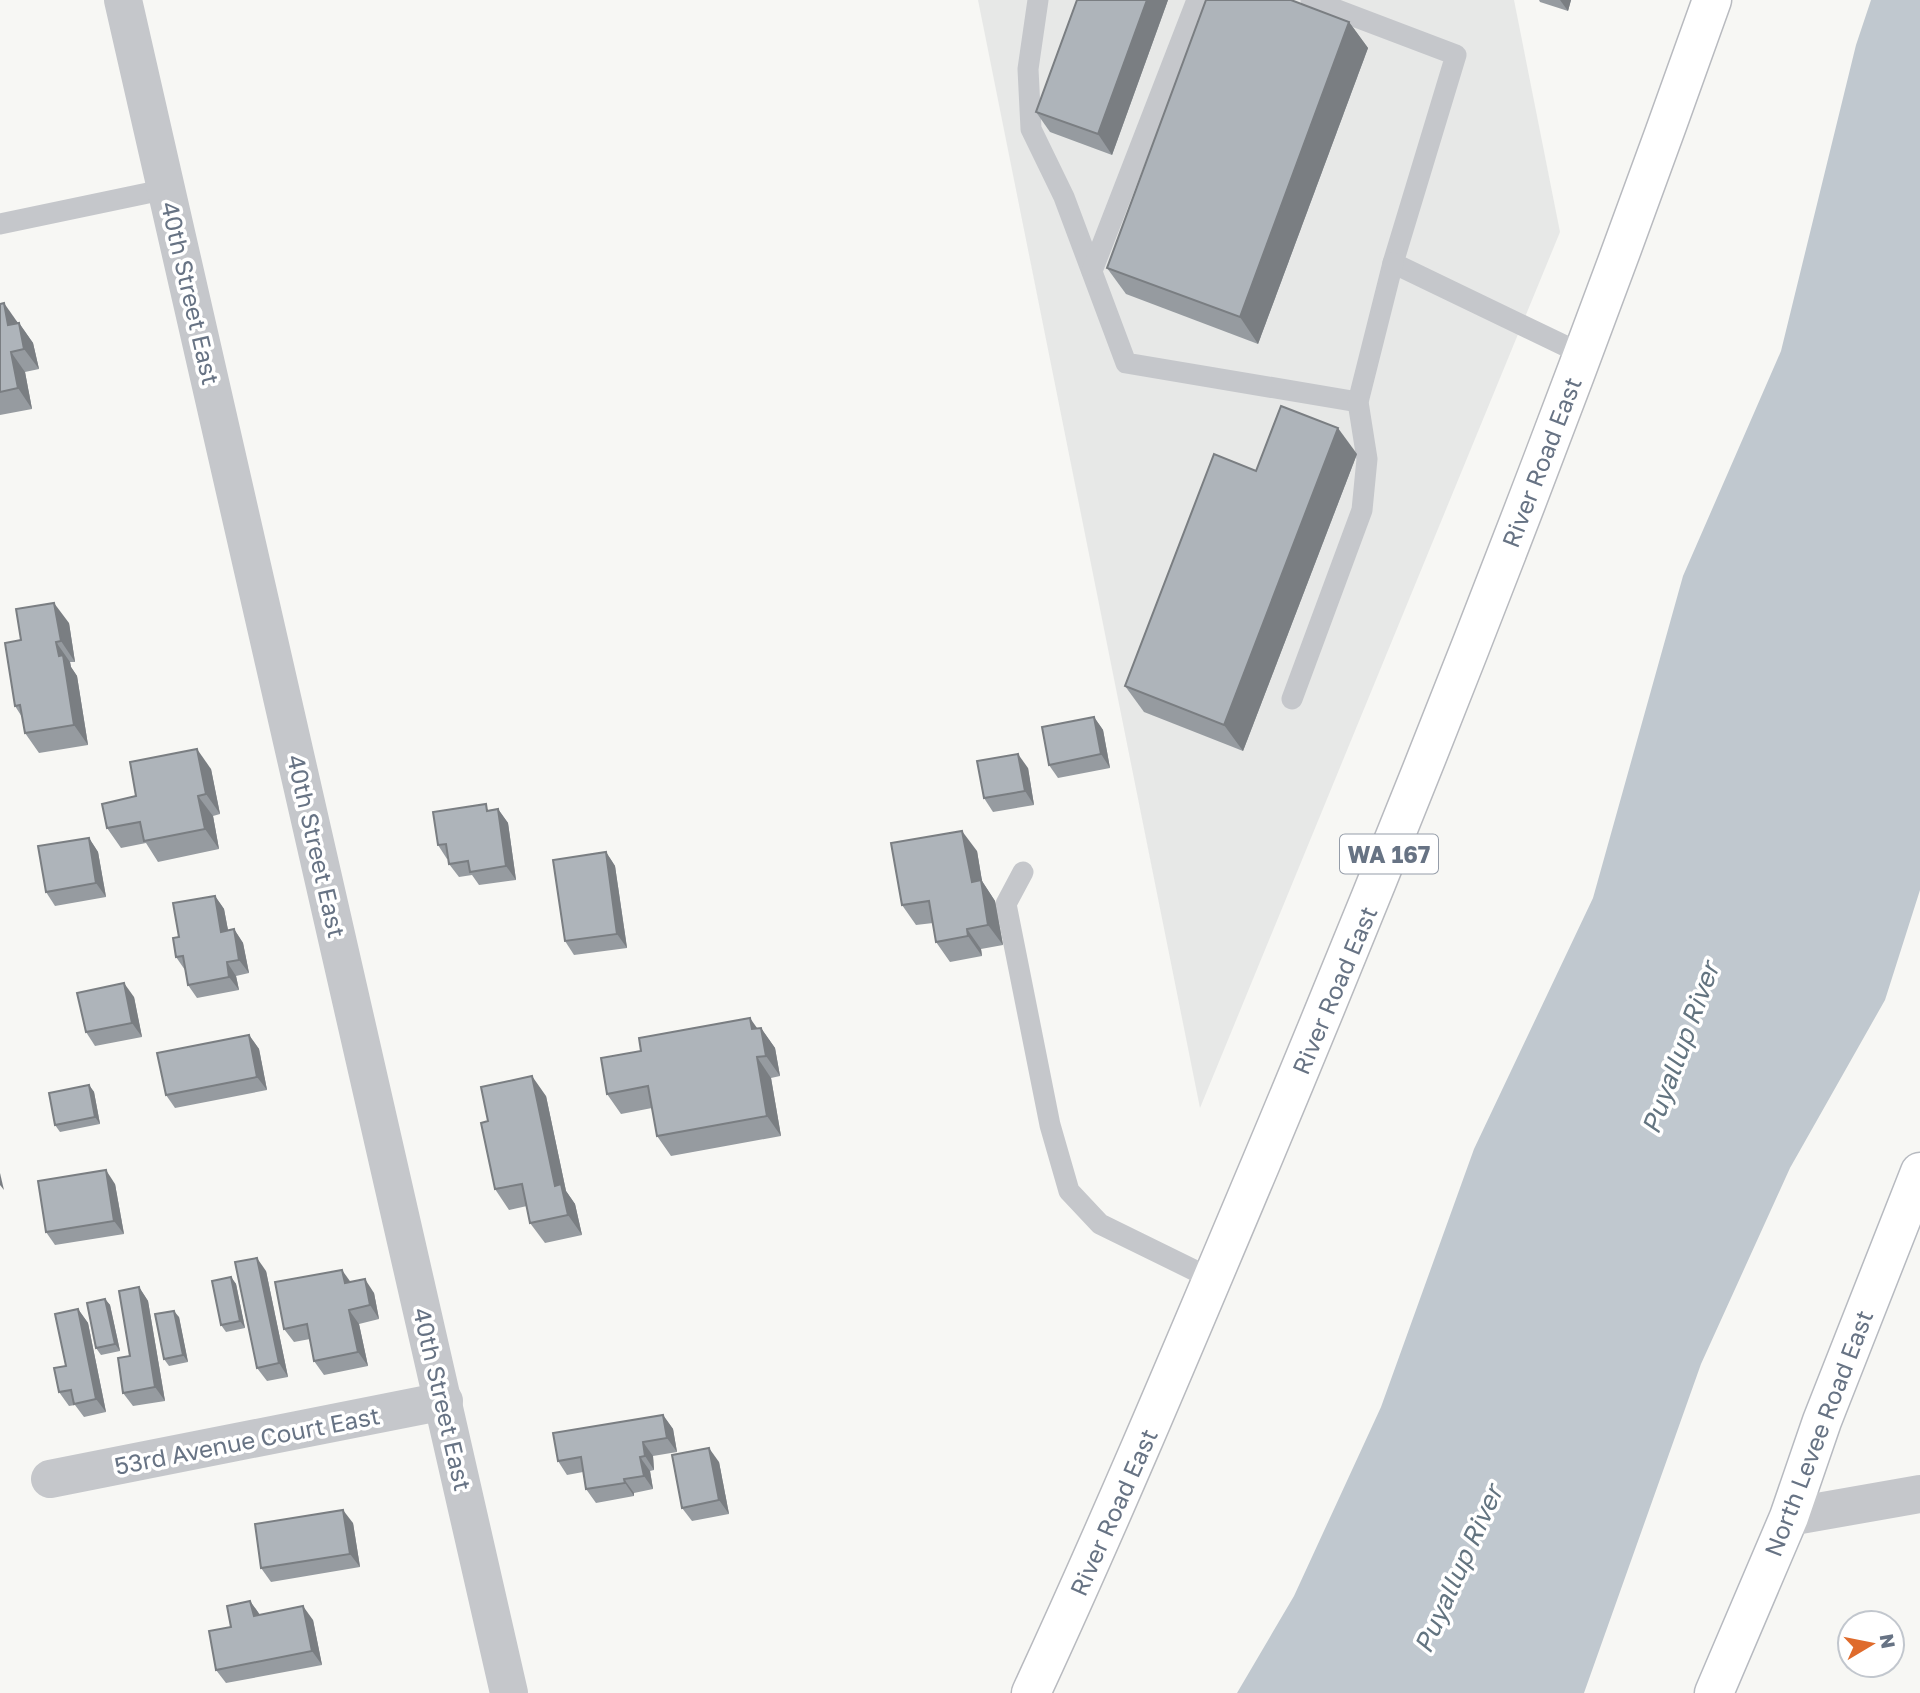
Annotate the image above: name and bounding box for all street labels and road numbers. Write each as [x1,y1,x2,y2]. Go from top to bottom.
street label: 40th Street East [156,199,226,387]
street label: River Road East [1495,373,1587,551]
street label: 40th Street East [282,752,352,940]
road number: WA 167 [1340,834,1438,874]
street label: River Road East [1285,901,1383,1079]
street label: 40th Street East [408,1305,478,1493]
street label: North Levee Road East [1758,1306,1878,1560]
street label: 53rd Avenue Court East [112,1400,382,1480]
street label: River Road East [1063,1424,1163,1600]

